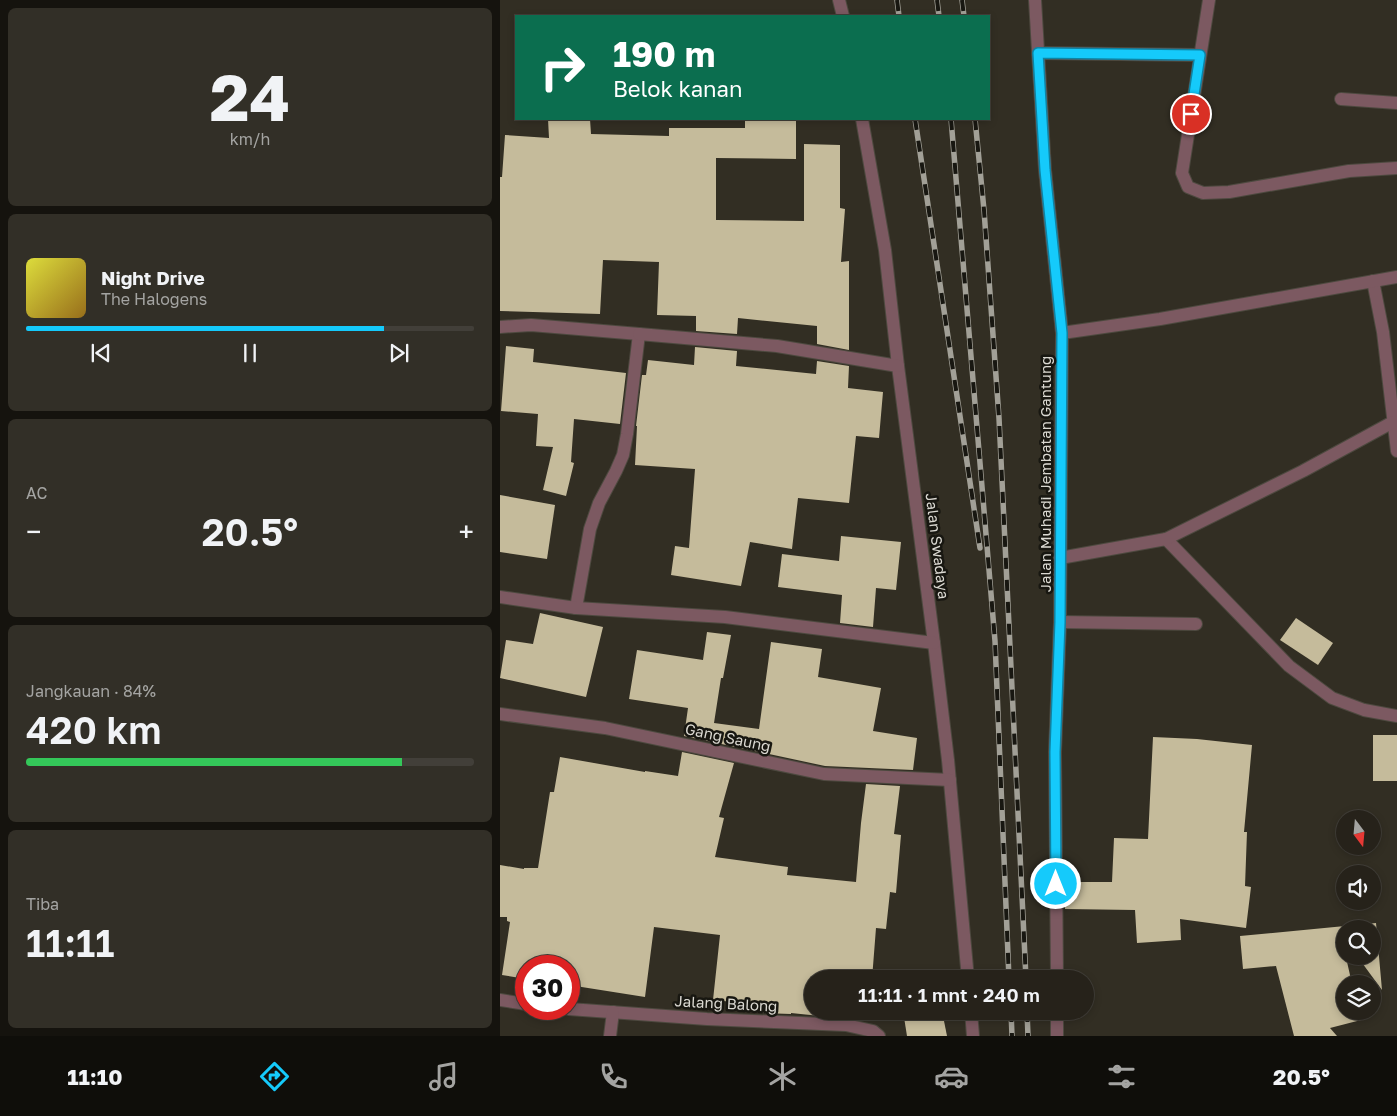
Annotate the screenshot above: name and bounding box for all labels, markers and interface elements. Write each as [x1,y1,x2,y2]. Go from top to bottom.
text: 190 m [613,33,715,75]
icon: right [530,35,595,100]
text: 24 [210,57,290,135]
text: Belok kanan [613,75,743,102]
pin [1170,93,1212,135]
icon: arrive [1177,100,1205,128]
text: km/h [230,129,270,149]
text: Night Drive [101,266,205,289]
text: The Halogens [101,289,207,309]
icon: previous [87,339,115,367]
icon: pause [236,339,264,367]
icon: next [385,339,413,367]
street label: Jalan Muhadi Jembatan Gantung [1036,356,1054,592]
text: AC [26,483,47,503]
street label: Jalan Swadaya [923,492,953,600]
text: 20.5° [202,509,298,554]
text: − [26,515,41,548]
text: + [459,515,474,548]
text: Jangkauan · 84% [26,681,156,701]
text: 420 km [26,707,162,752]
street label: Gang Saung [684,719,772,755]
north arrow [1336,810,1381,855]
map controls [1336,810,1381,1020]
position arrow [1029,857,1081,909]
button: sound [1336,865,1381,910]
text: Tiba [26,894,59,914]
text: 11:11 [26,920,114,965]
button: search [1336,920,1381,965]
speed limit sign: 30 [515,955,580,1020]
button: layers [1336,975,1381,1020]
text: 11:11 · 1 mnt · 240 m [858,983,1040,1006]
street label: Jalang Balong [674,991,778,1015]
icon: directions [257,1059,292,1094]
icon: music [426,1059,461,1094]
icon: phone [596,1059,631,1094]
icon: climate [765,1059,800,1094]
icon: car [934,1059,969,1094]
icon: filters [1104,1059,1139,1094]
text: 11:10 [67,1063,123,1090]
text: 20.5° [1273,1063,1330,1090]

